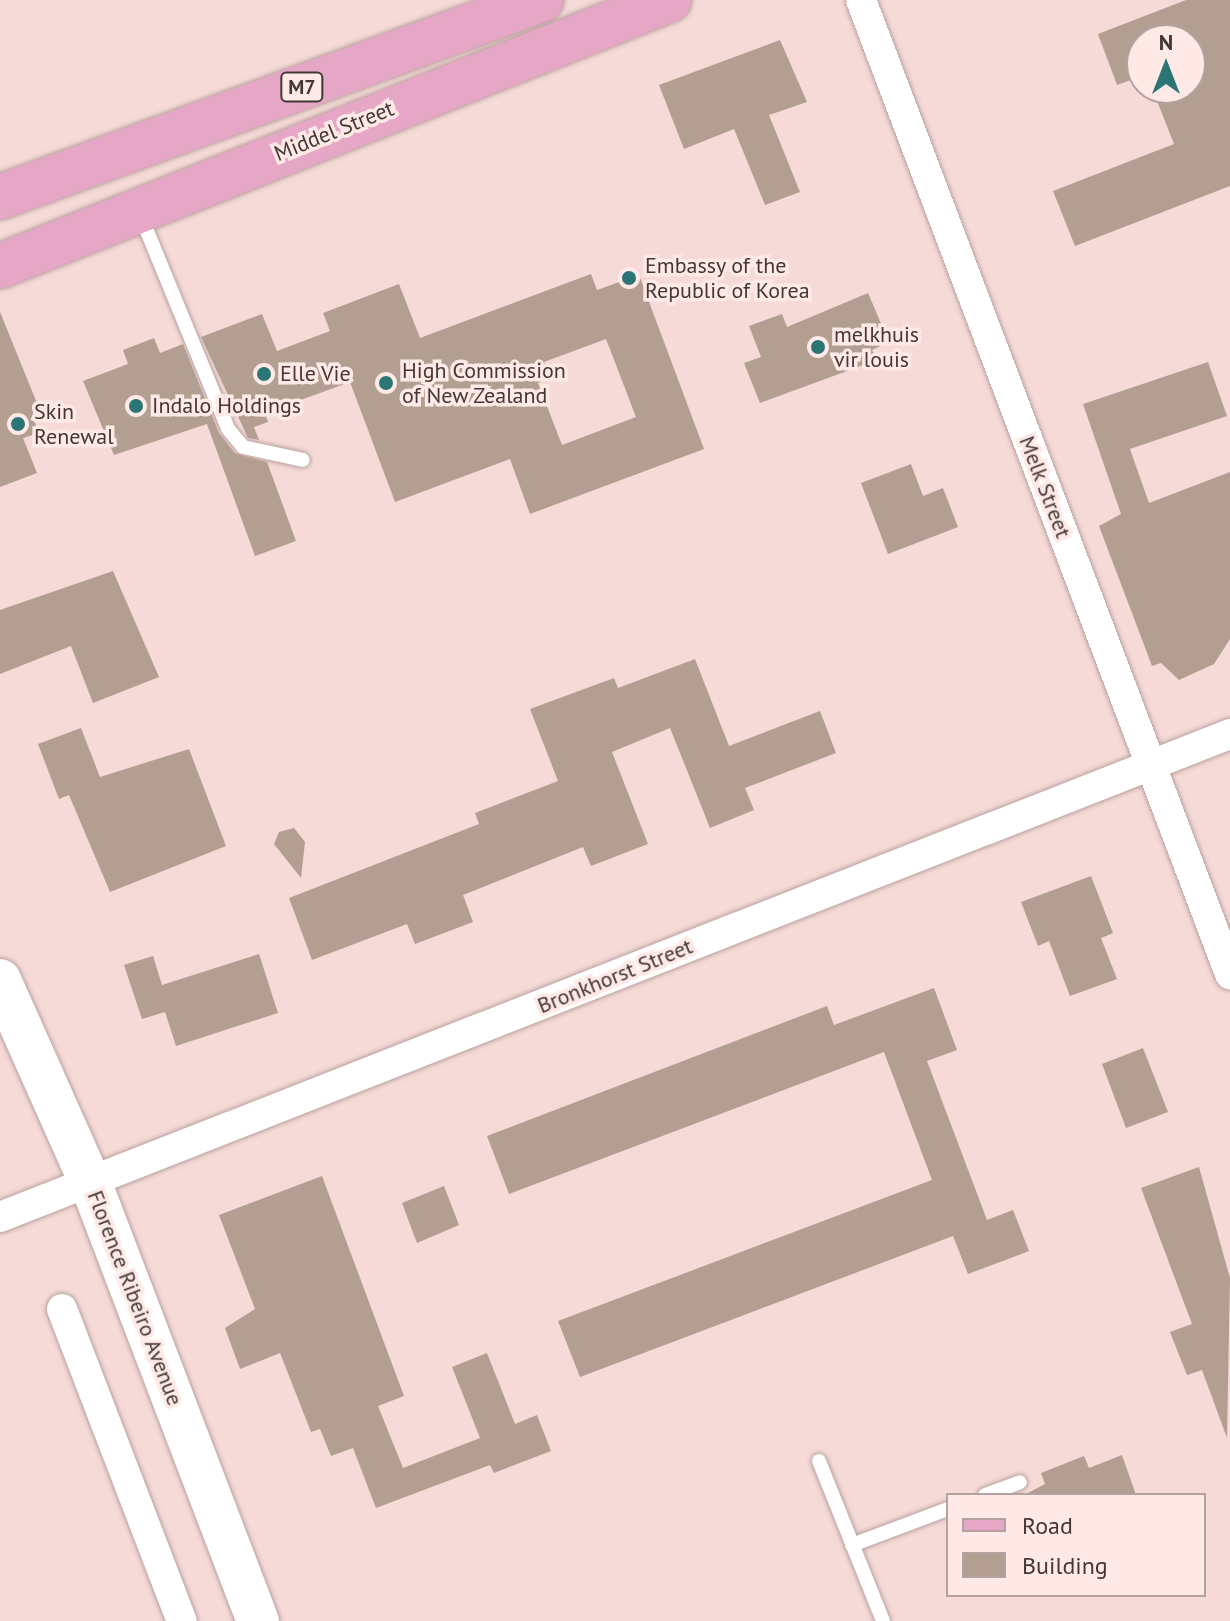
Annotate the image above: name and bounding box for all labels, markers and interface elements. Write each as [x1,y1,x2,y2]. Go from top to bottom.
north arrow [1126,24,1206,104]
text: N [1159,28,1173,56]
road number: M7 [280,71,324,103]
street label: Middel Street [270,95,398,167]
place label: Embassy of the Republic of Korea [645,252,810,304]
marker: Embassy of the Republic of Korea [620,269,638,287]
place label: melkhuis vir louis [834,321,919,372]
marker: melkhuis vir louis [809,338,827,356]
place label: High Commission of New Zealand [402,357,566,408]
place label: Elle Vie [280,361,351,387]
marker: Elle Vie [255,365,273,383]
marker: High Commission of New Zealand [377,374,395,392]
place label: Indalo Holdings [152,393,301,419]
marker: Indalo Holdings [127,397,145,415]
place label: Skin Renewal [34,398,114,450]
marker: Skin Renewal [9,415,27,433]
street label: Melk Street [1013,432,1077,542]
street label: Bronkhorst Street [534,933,696,1019]
street label: Florence Ribeiro Avenue [82,1187,188,1409]
legend [946,1493,1206,1597]
text: Road [1022,1510,1073,1541]
text: Building [1022,1550,1108,1581]

